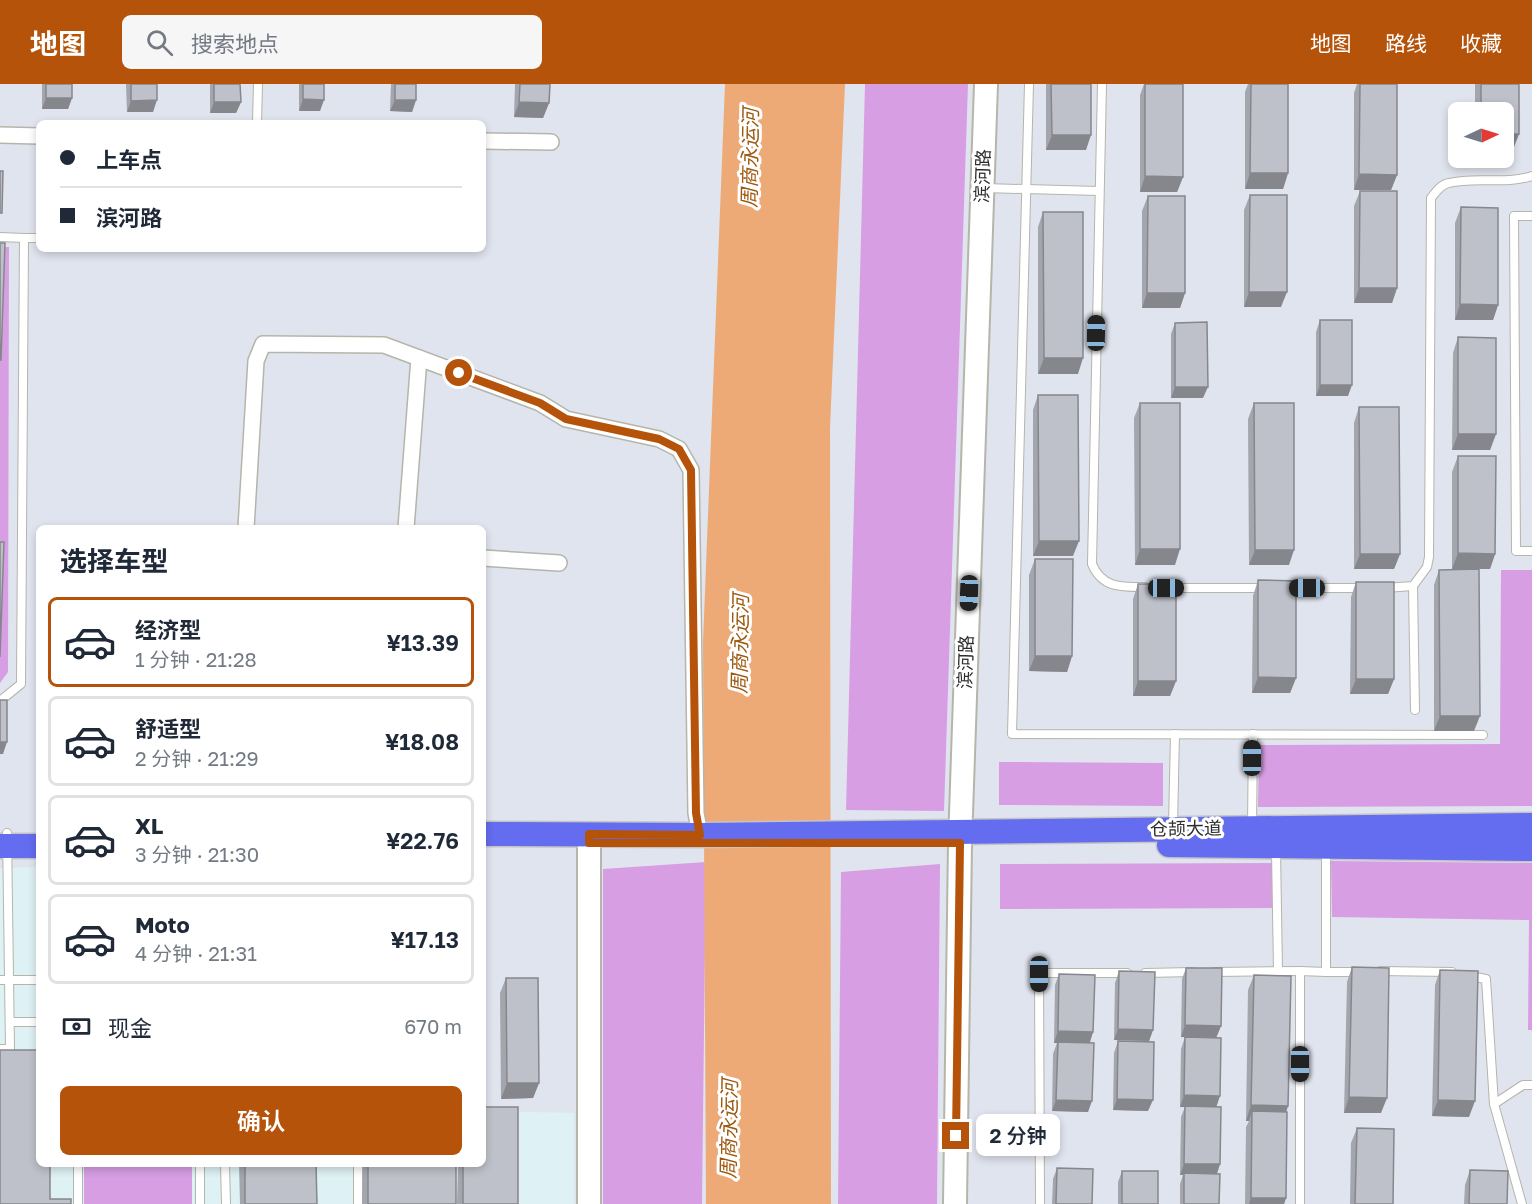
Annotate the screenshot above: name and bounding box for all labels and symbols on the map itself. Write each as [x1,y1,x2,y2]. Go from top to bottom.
north arrow [1448,102,1514,168]
water label: 周商永运河 [736,104,762,208]
street label: 滨河路 [970,149,994,203]
car [1087,315,1105,351]
route start [445,359,472,386]
car [959,575,979,611]
car [1148,579,1184,597]
car [1289,579,1325,597]
water label: 周商永运河 [726,590,752,694]
street label: 滨河路 [953,635,977,689]
car [1243,740,1261,776]
street label: 仓颉大道 [1150,816,1222,840]
car [1030,956,1048,992]
car [1291,1046,1309,1082]
water label: 周商永运河 [715,1075,741,1179]
callout: 2 分钟 [977,1115,1061,1157]
route end [942,1122,969,1149]

